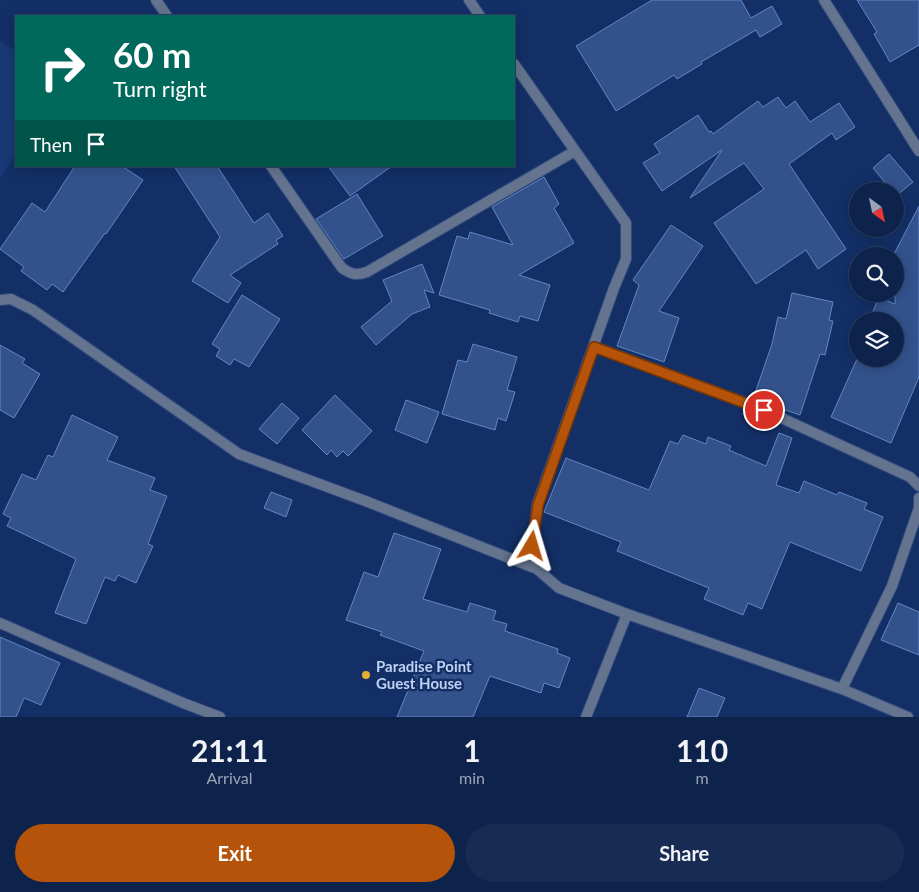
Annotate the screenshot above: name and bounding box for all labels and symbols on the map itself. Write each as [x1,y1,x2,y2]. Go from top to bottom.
north arrow [849,182,904,238]
pin [743,389,785,431]
position arrow [505,519,557,571]
place label: Paradise Point Guest House [376,657,472,692]
marker: Paradise Point Guest House [360,669,372,681]

